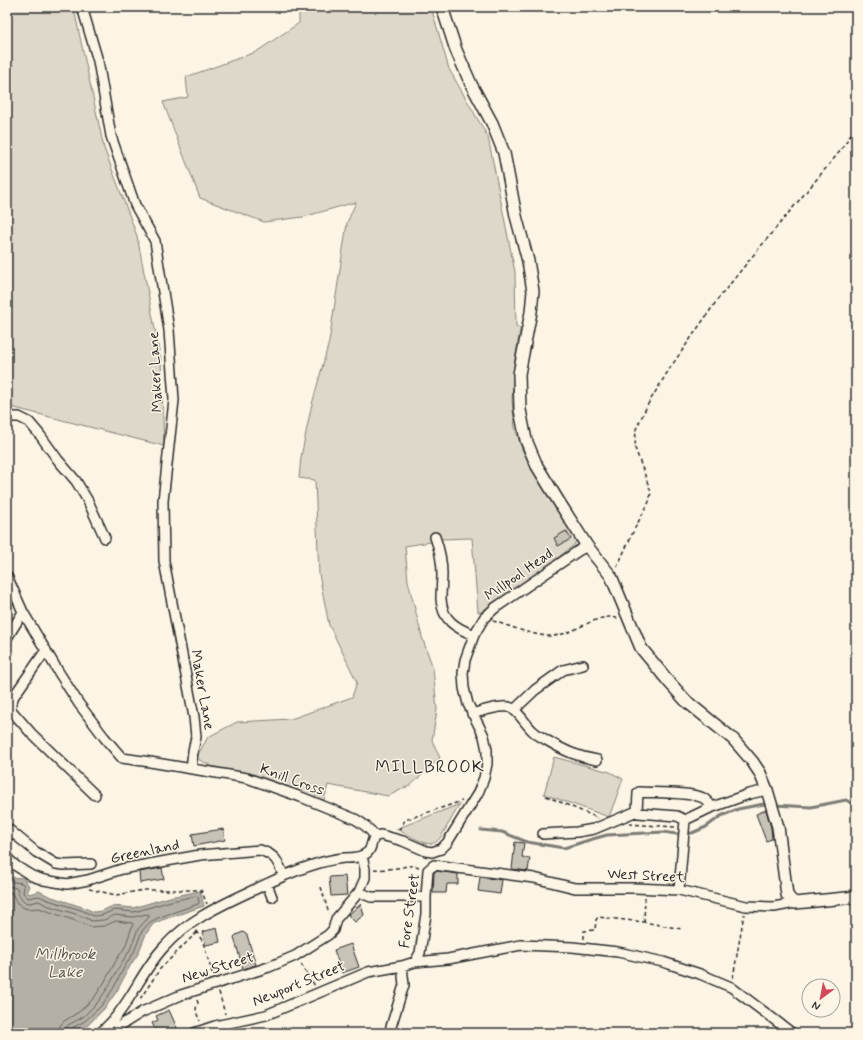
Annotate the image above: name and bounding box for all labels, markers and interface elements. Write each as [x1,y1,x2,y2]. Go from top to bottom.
street label: Maker Lane [144,331,168,413]
street label: Millpool Head [481,544,557,606]
street label: Maker Lane [185,648,219,732]
district label: MILLBROOK [375,756,485,778]
street label: Knill Cross [257,759,327,801]
street label: Greenland [109,835,181,869]
street label: West Street [607,864,686,888]
street label: Fore Street [395,872,425,950]
water label: Millbrook Lake [35,944,96,983]
street label: New Street [179,948,257,988]
street label: Newport Street [250,956,348,1012]
north arrow [801,978,841,1018]
text: N [809,998,823,1014]

